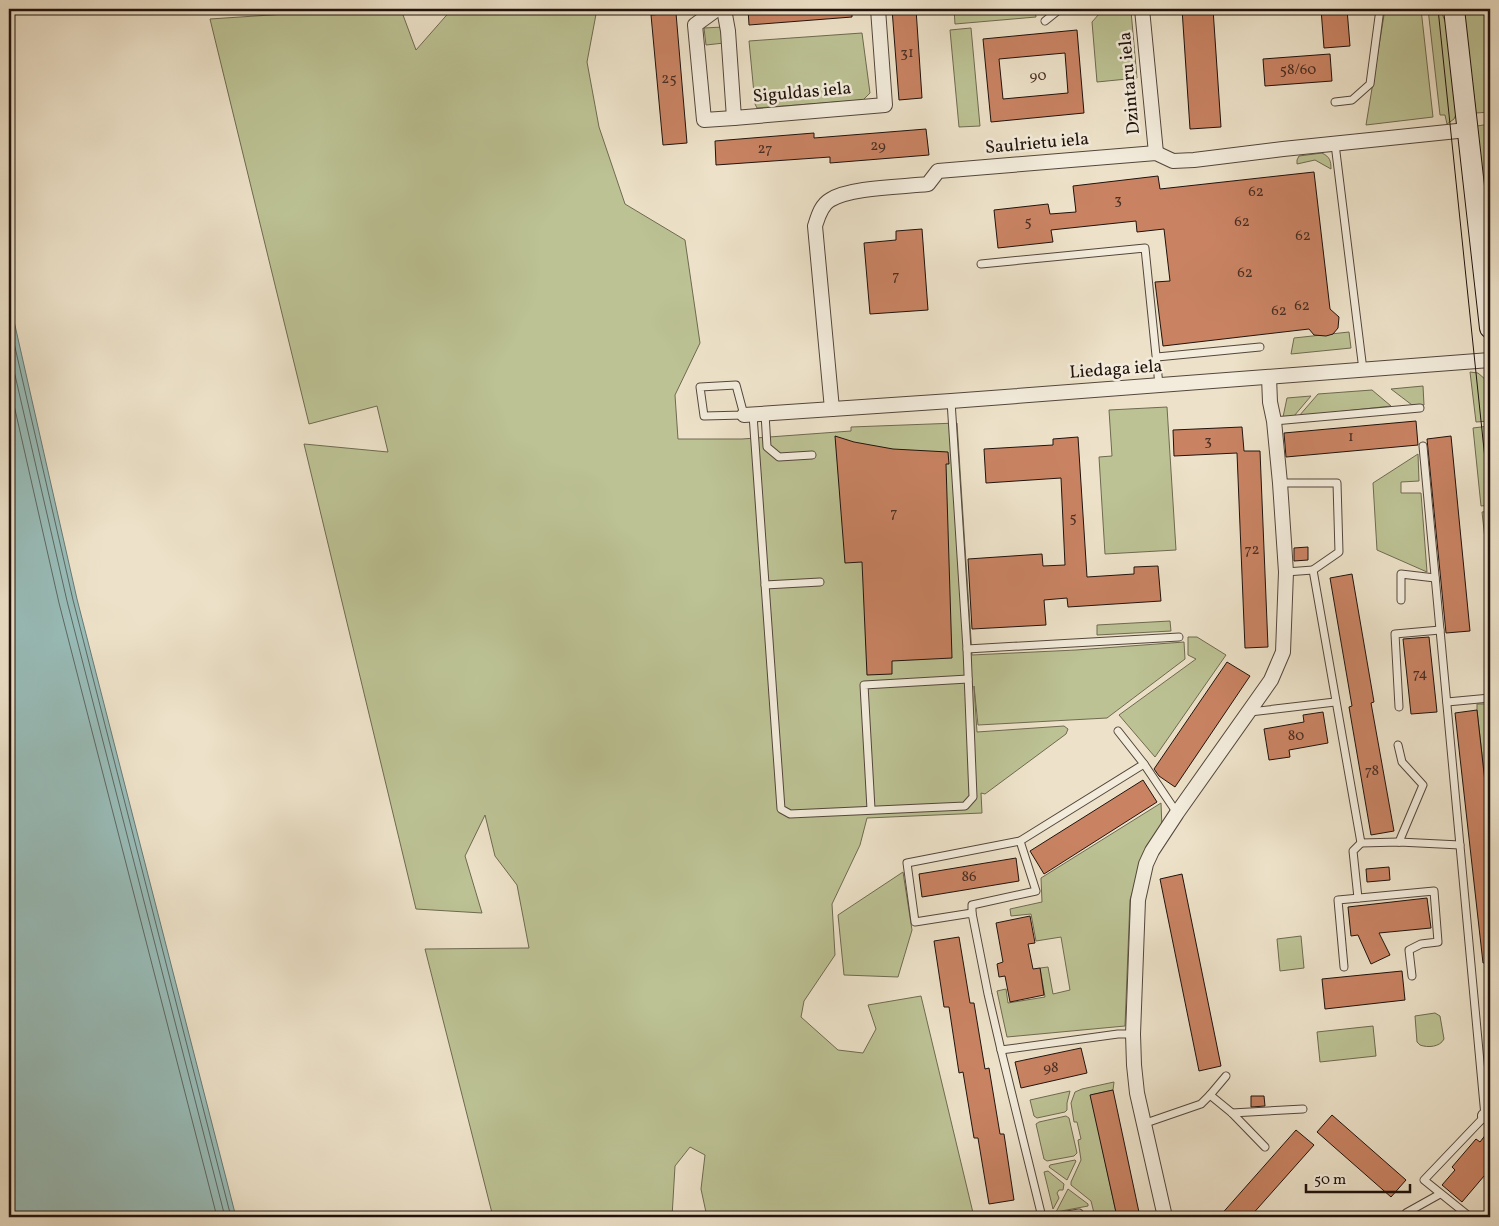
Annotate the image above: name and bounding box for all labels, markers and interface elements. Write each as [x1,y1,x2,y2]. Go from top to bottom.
street label: Dzintaru iela [1113,30,1147,135]
house number: 31 [900,43,914,64]
house number: 58/60 [1280,60,1316,81]
house number: 90 [1029,66,1047,87]
house number: 25 [661,69,677,90]
street label: Siguldas iela [752,76,852,110]
street label: Saulrietu iela [984,127,1090,161]
house number: 29 [870,136,886,157]
house number: 27 [758,139,772,160]
house number: 62 [1248,182,1264,203]
house number: 3 [1114,190,1122,211]
house number: 5 [1024,212,1032,233]
house number: 62 [1234,212,1250,233]
house number: 62 [1295,226,1311,247]
house number: 62 [1237,263,1253,284]
house number: 7 [892,266,900,287]
house number: 62 [1294,296,1310,317]
house number: 62 [1271,301,1287,322]
street label: Liedaga iela [1069,354,1163,386]
house number: 1 [1348,427,1354,448]
house number: 3 [1204,431,1212,452]
house number: 7 [890,503,898,524]
house number: 5 [1069,508,1077,529]
house number: 72 [1244,540,1260,561]
house number: 74 [1413,664,1427,685]
house number: 80 [1288,726,1304,747]
house number: 78 [1365,761,1379,782]
house number: 86 [961,867,977,888]
house number: 98 [1043,1058,1059,1079]
scale bar [1306,1161,1410,1193]
text: 50 m [1314,1170,1346,1191]

